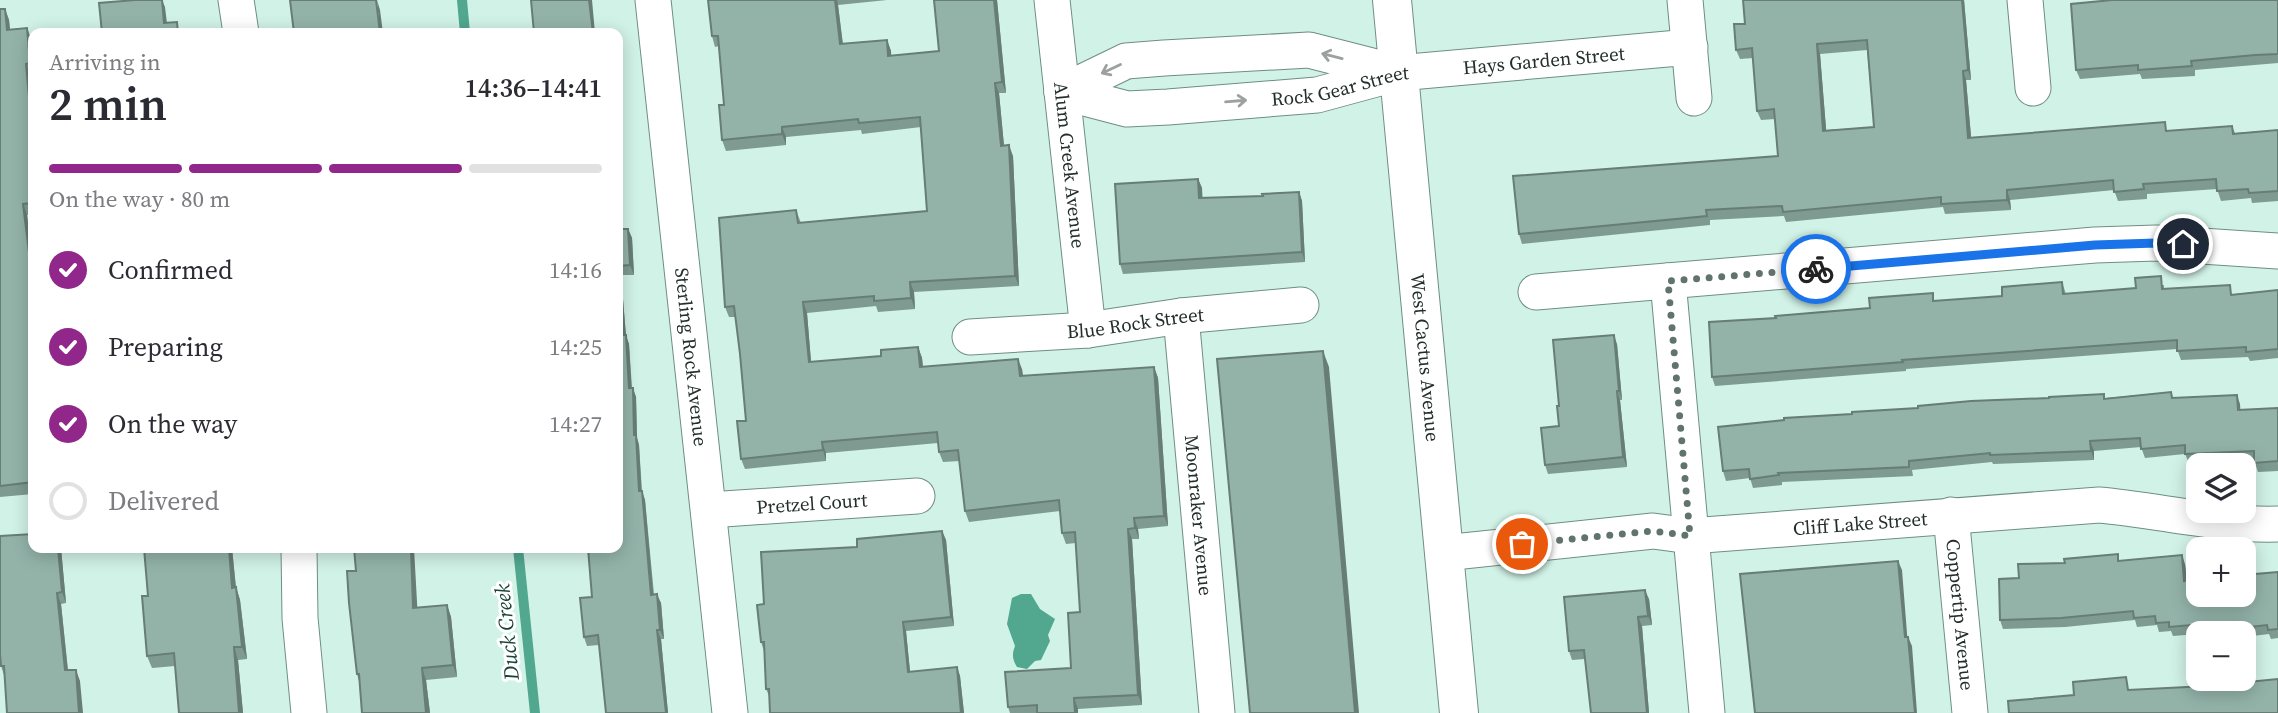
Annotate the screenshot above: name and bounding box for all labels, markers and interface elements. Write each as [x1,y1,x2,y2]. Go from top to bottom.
street label: Hays Garden Street [1462,40,1627,80]
text: Arriving in [49,46,161,78]
one-way arrow [1321,49,1344,62]
street label: Rock Gear Street [1270,59,1410,112]
one-way arrow [1101,62,1122,76]
text: 14:36–14:41 [465,70,602,106]
text: 2 min [49,72,167,135]
street label: Alum Creek Avenue [1048,81,1092,249]
one-way arrow [1224,94,1247,107]
text: On the way · 80 m [49,183,230,215]
pin [2153,214,2213,274]
icon: home [2164,225,2202,263]
courier [1781,234,1851,304]
icon: bike [1797,250,1835,288]
icon: check [49,251,87,289]
text: Confirmed [108,252,233,288]
text: 14:16 [549,254,602,286]
street label: Sterling Rock Avenue [669,266,714,447]
street label: West Cactus Avenue [1405,272,1446,443]
street label: Blue Rock Street [1066,301,1206,344]
icon: check [49,328,87,366]
text: Preparing [108,329,223,365]
text: 14:25 [549,331,602,363]
icon: check [49,405,87,443]
text: On the way [108,406,237,442]
text: 14:27 [549,408,602,440]
street label: Moonraker Avenue [1179,434,1219,597]
map controls [2186,453,2256,691]
button: layers [2186,453,2256,523]
text: Delivered [108,483,219,519]
street label: Pretzel Court [756,486,869,520]
street label: Cliff Lake Street [1792,505,1929,541]
pin [1492,514,1552,574]
icon: bag [1503,525,1541,563]
button: + [2186,537,2256,607]
street label: Coppertip Avenue [1940,538,1981,691]
water label: Duck Creek [487,582,526,683]
button: − [2186,621,2256,691]

